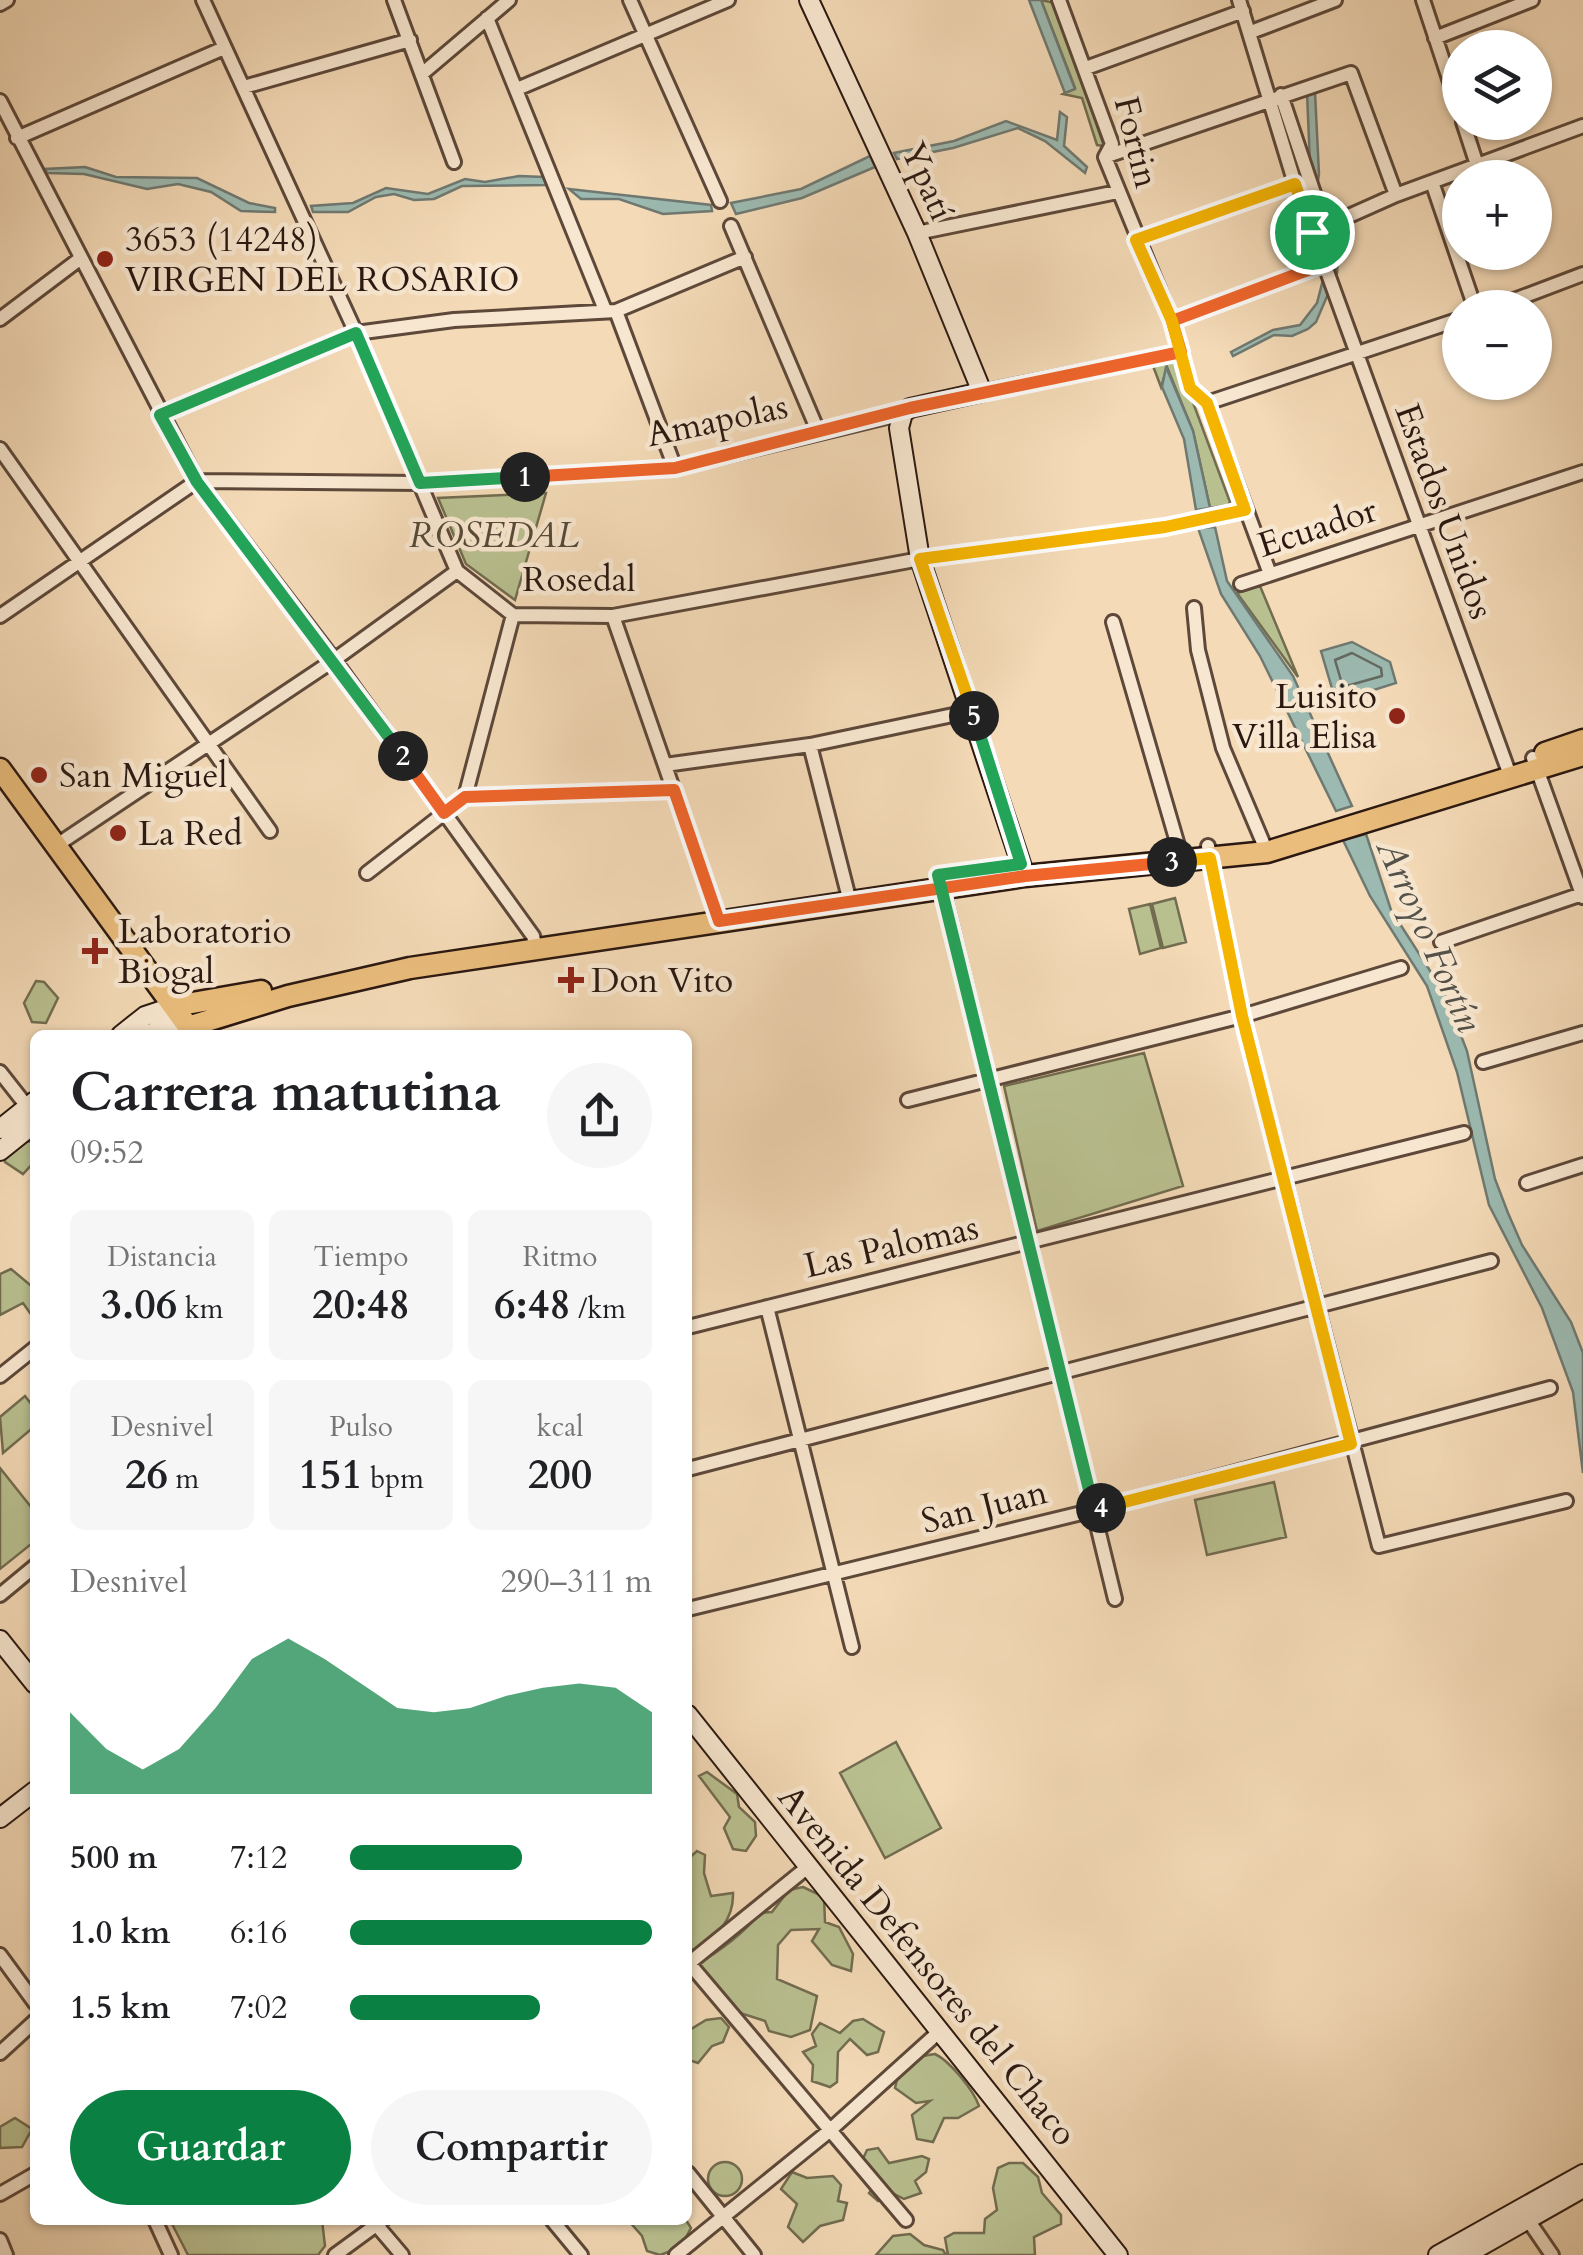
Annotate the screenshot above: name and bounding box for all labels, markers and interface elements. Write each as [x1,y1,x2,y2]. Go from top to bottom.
map controls [1442,30,1552,400]
button: layers [1442,30,1552,140]
street label: Fortin [1102,92,1171,193]
street label: Ypatí [889,135,965,228]
button: + [1442,160,1552,270]
pin [1270,190,1355,275]
icon: arrive [1285,205,1340,260]
place label: 3653 (14248) VIRGEN DEL ROSARIO [125,216,519,304]
marker: 3653 (14248) VIRGEN DEL ROSARIO [94,248,116,270]
button: − [1442,290,1552,400]
street label: Amapolas [642,383,792,459]
street label: Estados Unidos [1383,397,1505,626]
pin: 1 [500,452,550,502]
text: 1 [518,458,532,496]
street label: Ecuador [1252,486,1383,570]
park label: ROSEDAL [409,512,579,560]
street label: Rosedal [522,556,636,604]
place label: Luisito Villa Elisa [1232,673,1377,761]
pin: 5 [949,691,999,741]
text: 5 [967,697,981,735]
marker: Luisito Villa Elisa [1386,705,1408,727]
pin: 2 [378,731,428,781]
text: 2 [396,737,410,775]
place label: San Miguel [59,752,227,800]
marker: San Miguel [28,764,50,786]
place label: La Red [138,810,243,858]
marker: La Red [107,822,129,844]
water label: Arroyo Fortín [1363,830,1495,1041]
pin: 3 [1147,837,1197,887]
text: 3 [1165,843,1179,881]
place label: Laboratorio Biogal [118,908,291,996]
marker: Laboratorio Biogal [82,938,108,964]
place label: Don Vito [591,957,733,1005]
marker: Don Vito [560,969,582,991]
text: Carrera matutina [70,1056,501,1130]
button: share [547,1063,652,1168]
text: 09:52 [70,1131,144,1175]
street label: Las Palomas [799,1204,983,1290]
text: Distancia [107,1238,217,1276]
text: Tiempo [314,1238,408,1276]
text: Ritmo [523,1238,597,1276]
text: 3.06 [101,1276,177,1333]
text: 20:48 [312,1276,410,1333]
text: 6:48 [494,1276,571,1333]
text: km [177,1290,223,1328]
text: /km [571,1290,626,1328]
text: Desnivel [111,1408,213,1446]
text: Pulso [329,1408,393,1446]
text: kcal [537,1408,583,1446]
text: 26 [125,1446,168,1503]
text: 151 [298,1446,363,1503]
text: 200 [528,1446,592,1503]
text: m [168,1460,199,1498]
text: bpm [363,1460,424,1498]
street label: San Juan [916,1468,1052,1546]
pin: 4 [1076,1483,1126,1533]
text: 4 [1094,1489,1108,1527]
text: Desnivel [70,1560,187,1604]
text: 290–311 m [500,1560,652,1604]
street label: Avenida Defensores del Chaco [767,1775,1088,2156]
text: 500 m [70,1836,157,1880]
text: 7:12 [230,1836,287,1880]
text: 1.0 km [70,1911,170,1955]
text: 6:16 [230,1911,287,1955]
text: 1.5 km [70,1986,170,2030]
text: 7:02 [230,1986,287,2030]
button: Guardar [70,2090,351,2205]
button: Compartir [371,2090,652,2205]

